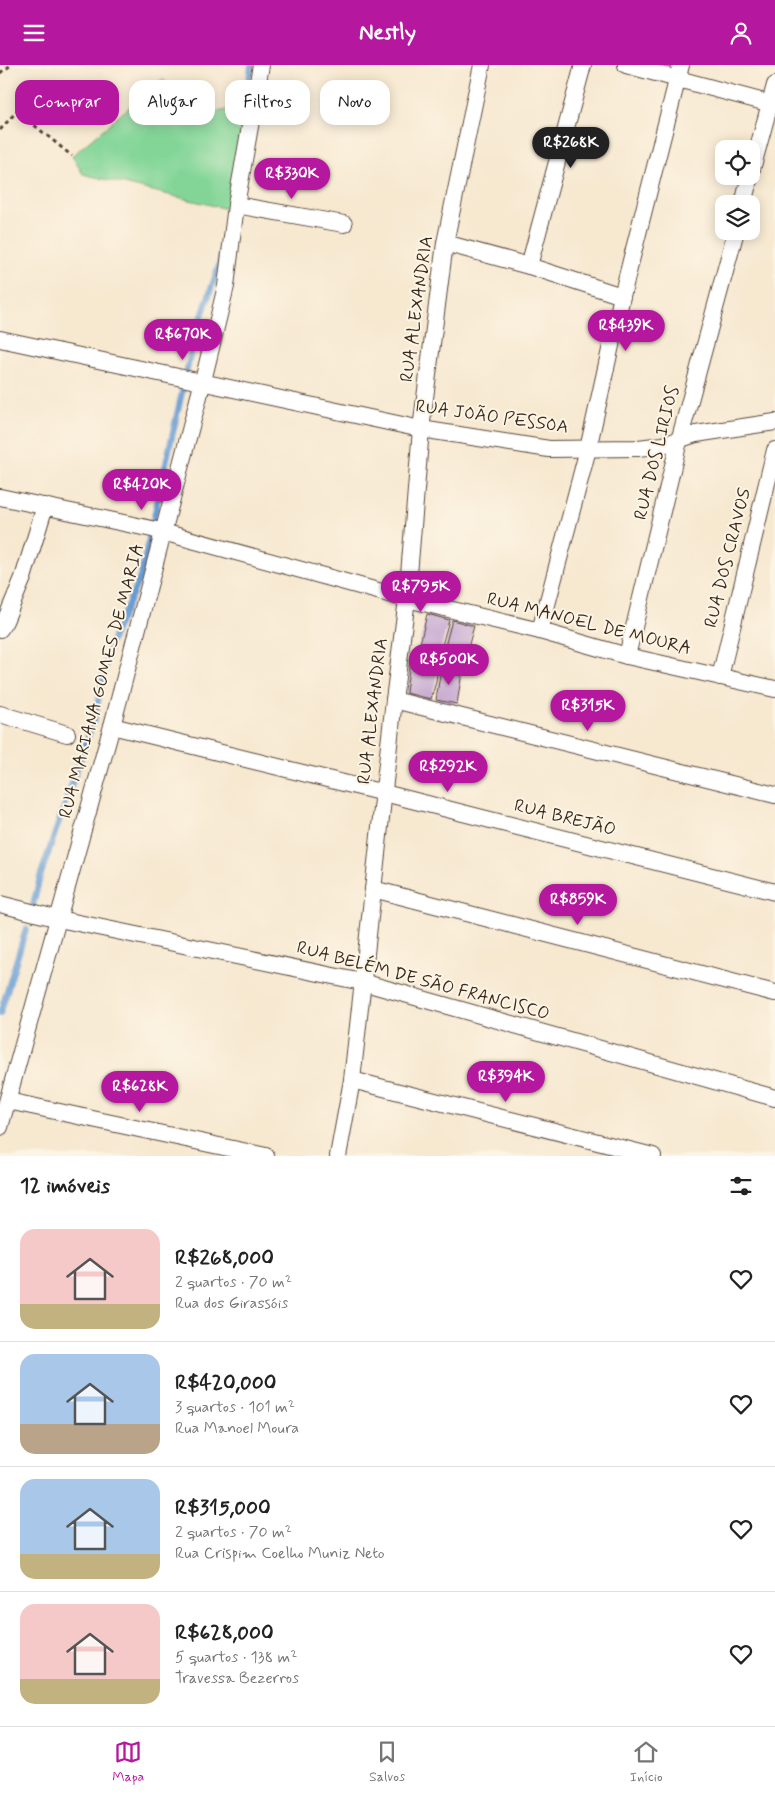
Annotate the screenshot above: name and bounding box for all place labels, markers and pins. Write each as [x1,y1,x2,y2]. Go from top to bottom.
pin: R$268K [530,127,612,169]
pin: R$330K [251,157,333,200]
pin: R$439K [585,309,667,352]
pin: R$670K [142,319,224,361]
pin: R$420K [101,469,183,511]
pin: R$795K [380,571,462,613]
pin: R$500K [408,643,490,686]
pin: R$315K [547,689,629,732]
pin: R$292K [407,751,489,793]
pin: R$859K [537,883,619,926]
pin: R$394K [465,1061,547,1103]
pin: R$628K [99,1071,181,1113]

